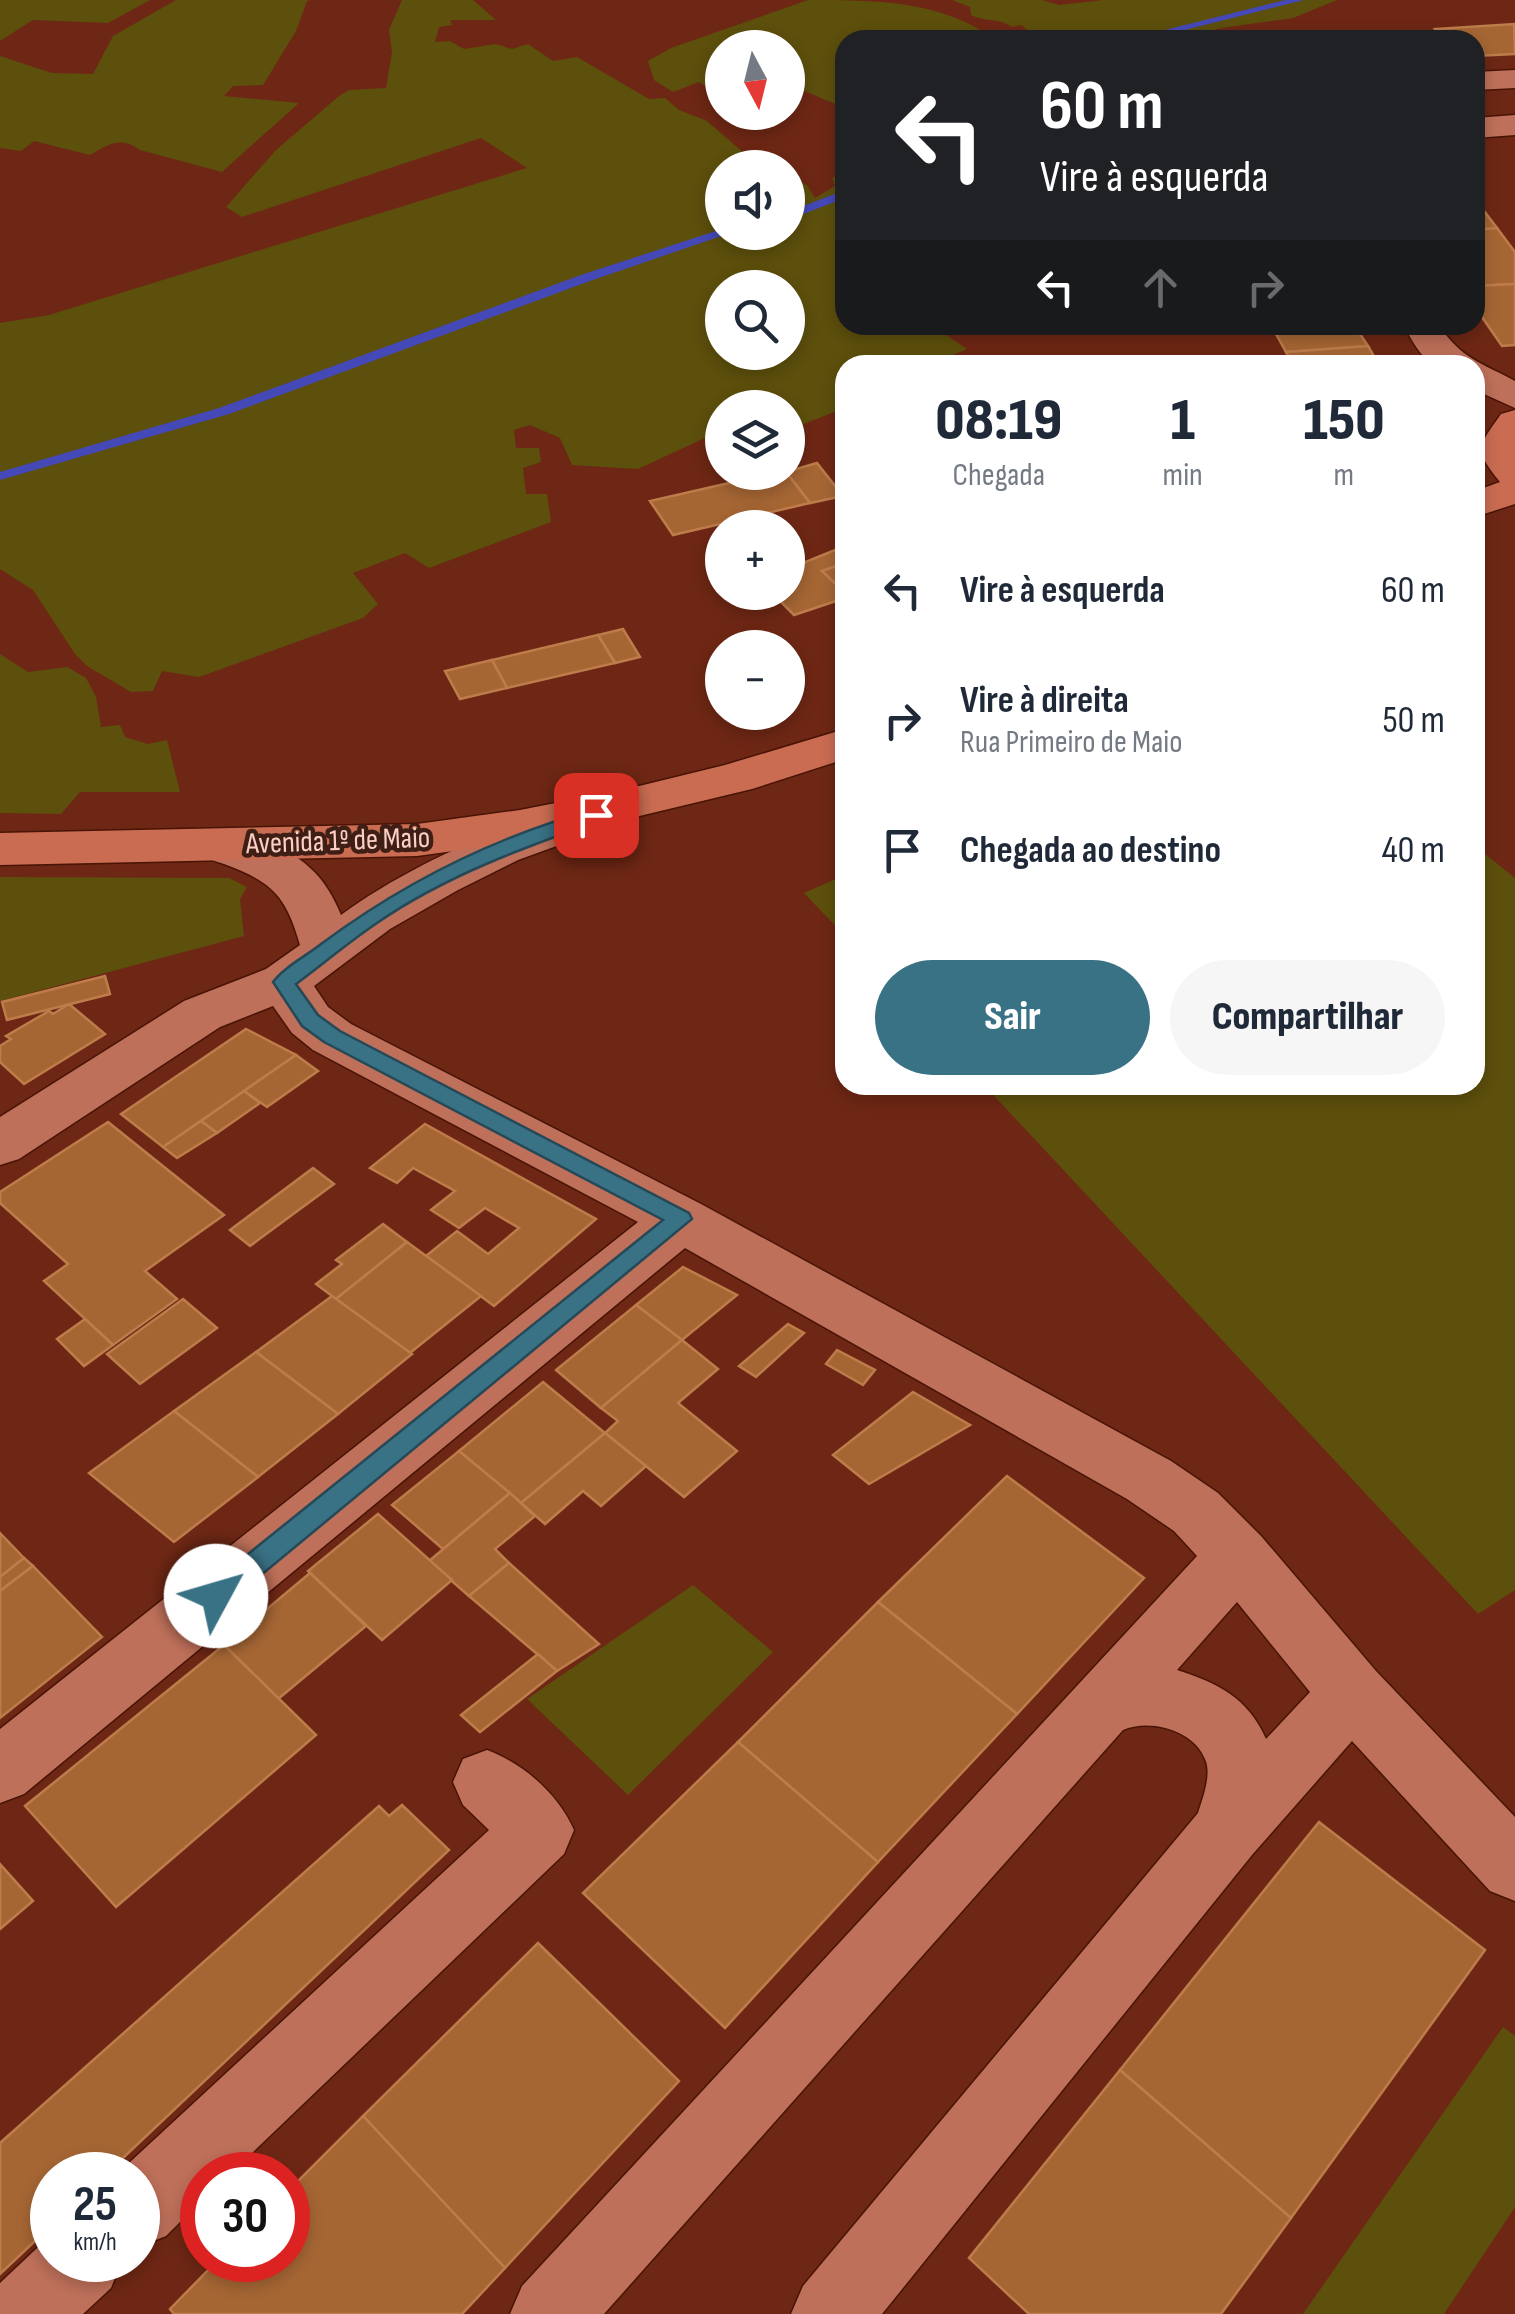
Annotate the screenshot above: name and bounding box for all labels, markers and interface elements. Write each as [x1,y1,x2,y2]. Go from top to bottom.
north arrow [705,30,805,130]
map controls [705,30,805,730]
text: 60 m [1040,65,1164,149]
icon: left [875,70,1005,200]
button: sound [705,150,805,250]
text: Vire à esquerda [1040,150,1269,205]
icon: left [1028,260,1083,315]
icon: ahead [1133,260,1188,315]
icon: right [1238,260,1293,315]
button: search [705,270,805,370]
text: 08:19 [935,385,1062,457]
text: 1 [1170,385,1195,457]
text: 150 [1303,385,1385,457]
button: layers [705,390,805,490]
text: Chegada [953,456,1045,495]
text: min [1163,456,1203,495]
text: m [1334,456,1354,495]
button: + [705,510,805,610]
icon: left [875,563,930,618]
text: Vire à esquerda [960,568,1165,613]
text: 60 m [1381,568,1445,613]
button: − [705,630,805,730]
text: Vire à direita [960,678,1129,723]
icon: right [875,693,930,748]
text: 50 m [1382,698,1445,743]
text: Rua Primeiro de Maio [960,723,1182,762]
pin [554,773,639,858]
icon: arrive [569,788,624,843]
street label: Avenida 1º de Maio [244,820,431,862]
icon: arrive [875,823,930,878]
text: Chegada ao destino [960,828,1221,873]
text: 40 m [1382,828,1445,873]
button: Sair [875,960,1150,1075]
button: Compartilhar [1170,960,1445,1075]
position arrow [164,1544,268,1648]
speed limit sign: 30 [180,2152,310,2282]
text: 25 [73,2175,117,2235]
text: km/h [73,2227,117,2258]

